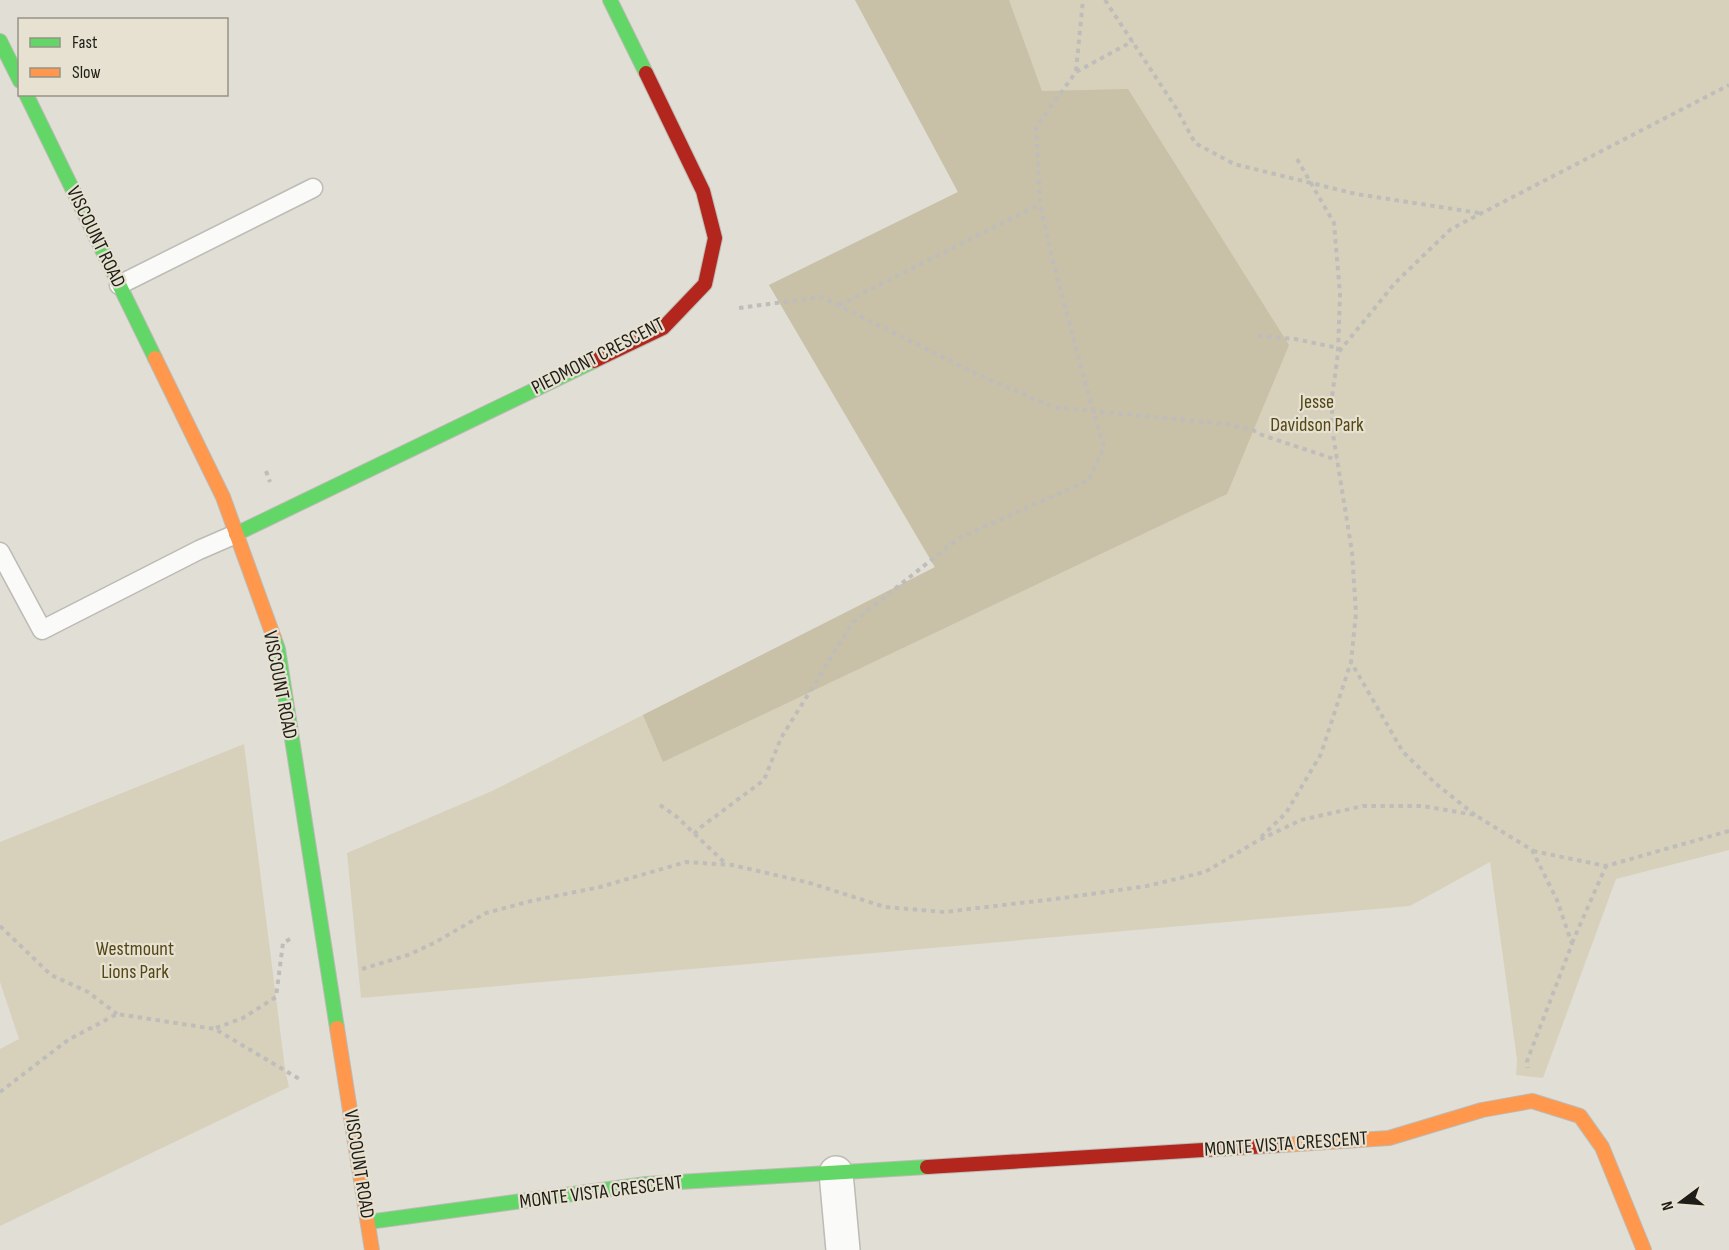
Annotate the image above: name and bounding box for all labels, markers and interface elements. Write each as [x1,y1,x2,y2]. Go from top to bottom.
legend [18,18,228,96]
text: Fast [72,32,98,53]
text: Slow [72,62,101,83]
street label: VISCOUNT ROAD [61,182,131,292]
street label: PIEDMONT CRESCENT [528,312,668,400]
park label: Jesse Davidson Park [1270,390,1364,437]
street label: VISCOUNT ROAD [258,629,302,741]
park label: Westmount Lions Park [96,937,174,984]
street label: VISCOUNT ROAD [339,1108,379,1220]
street label: MONTE VISTA CRESCENT [1203,1126,1369,1162]
street label: MONTE VISTA CRESCENT [518,1170,684,1214]
north arrow [1651,1172,1711,1232]
text: N [1658,1199,1678,1212]

